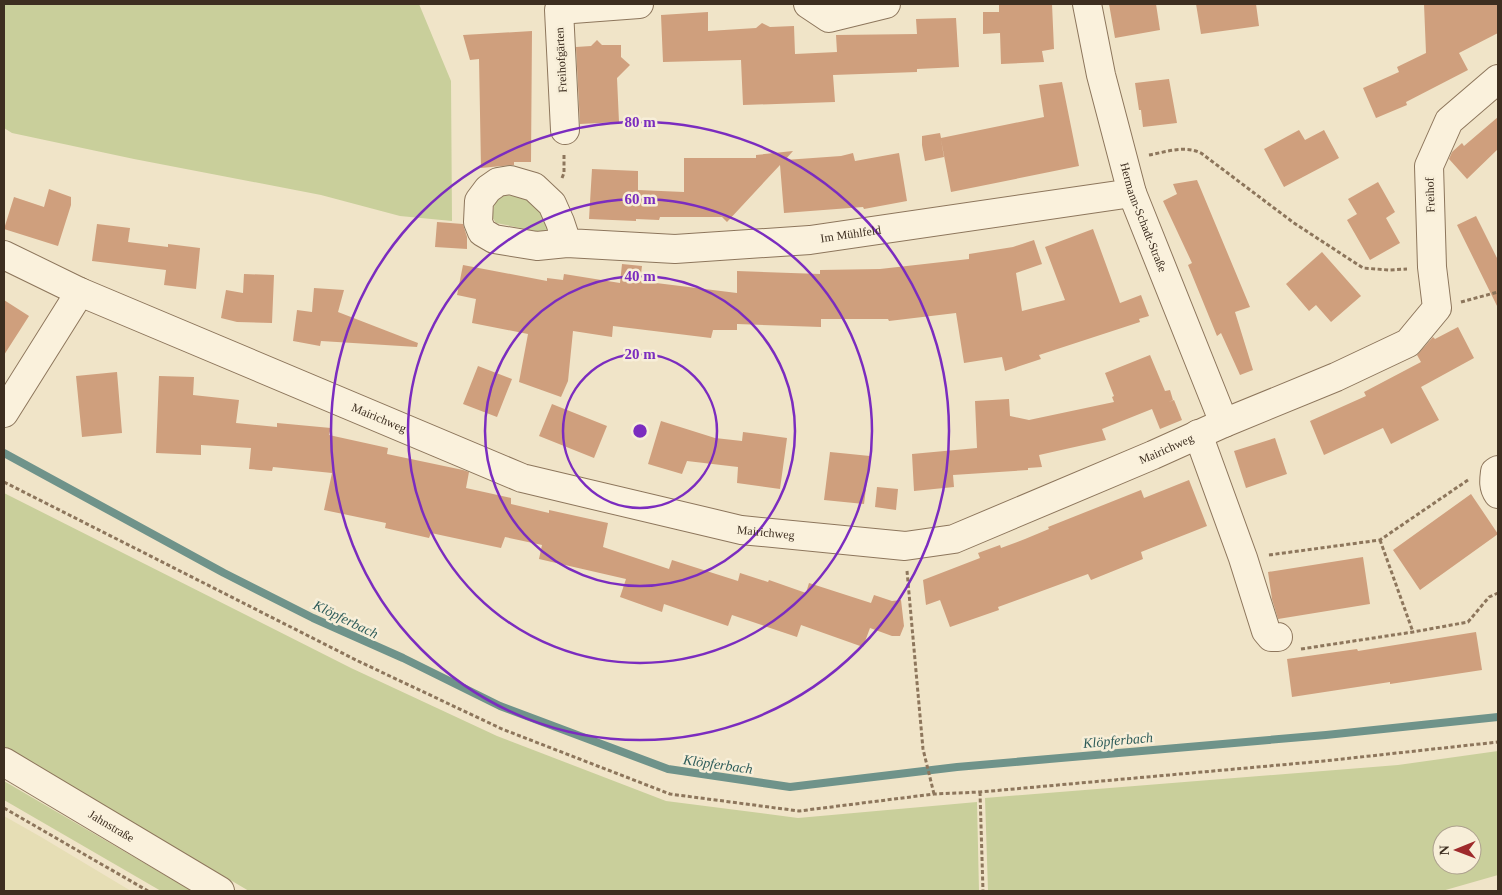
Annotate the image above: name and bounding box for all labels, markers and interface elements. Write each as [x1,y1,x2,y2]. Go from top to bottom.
street label: Freihofgärten [552,27,570,93]
text: 80 m [624,114,656,130]
street label: Hermann-Schadt-Straße [1117,161,1170,274]
street label: Freihof [1422,177,1438,213]
text: 60 m [624,191,656,207]
street label: Im Mühlfeld [820,223,882,245]
text: 40 m [624,268,656,284]
text: 20 m [624,346,656,362]
street label: Mairichweg [350,400,409,436]
centre of rings [631,422,649,440]
street label: Mairichweg [1137,431,1196,467]
street label: Mairichweg [736,523,795,542]
water label: Klöpferbach [310,597,381,642]
water label: Klöpferbach [1082,730,1154,751]
water label: Klöpferbach [681,752,754,777]
street label: Jahnstraße [86,807,137,845]
north arrow [1432,825,1482,875]
text: N [1437,845,1452,855]

